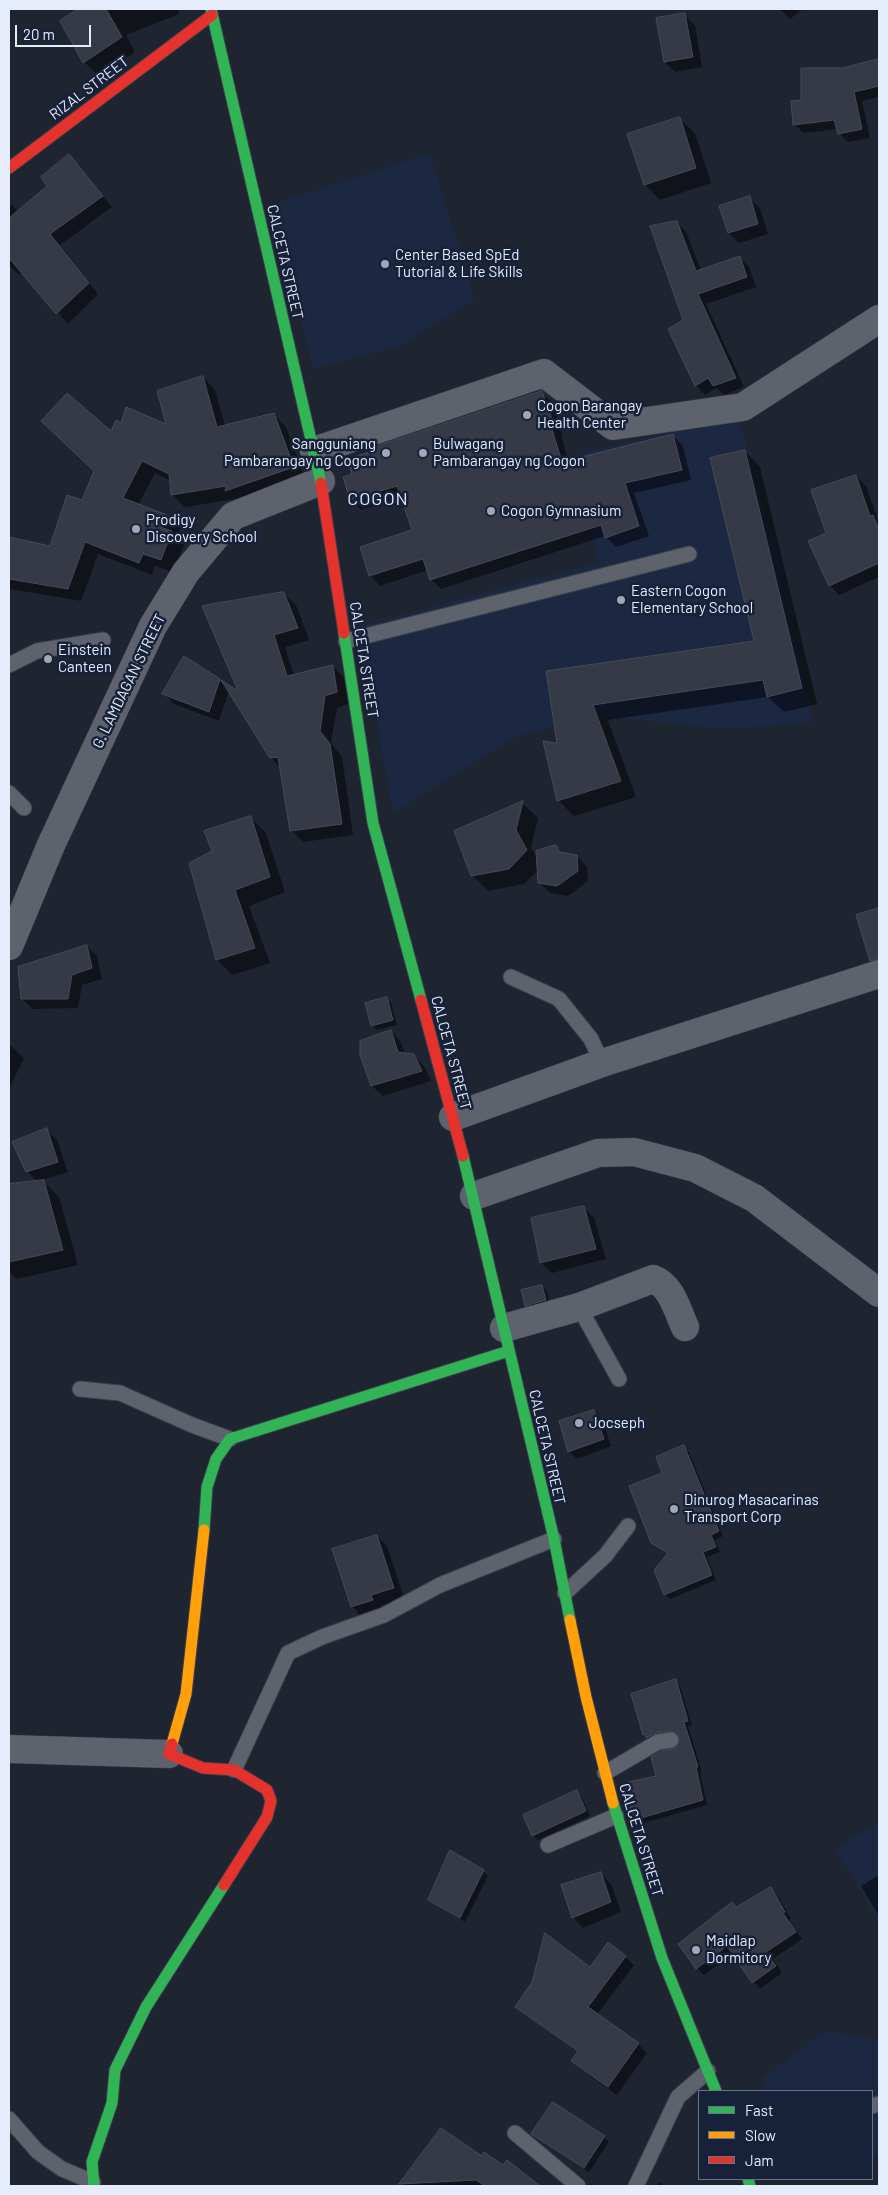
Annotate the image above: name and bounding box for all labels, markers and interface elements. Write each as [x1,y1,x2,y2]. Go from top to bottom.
scale bar [18,15,94,47]
text: 20 m [23,25,55,43]
street label: RIZAL STREET [46,52,132,124]
street label: CALCETA STREET [263,203,307,321]
place label: Center Based SpEd Tutorial & Life Skills [395,246,523,281]
marker: Center Based SpEd Tutorial & Life Skills [379,258,391,270]
place label: Cogon Barangay Health Center [537,397,642,432]
marker: Cogon Barangay Health Center [521,409,533,421]
place label: Sangguniang Pambarangay ng Cogon [224,435,376,470]
place label: Bulwagang Pambarangay ng Cogon [433,435,585,470]
marker: Sangguniang Pambarangay ng Cogon [380,447,392,459]
marker: Bulwagang Pambarangay ng Cogon [417,447,429,459]
district label: COGON [347,488,409,510]
place label: Cogon Gymnasium [501,502,621,520]
marker: Cogon Gymnasium [485,505,497,517]
place label: Prodigy Discovery School [146,511,257,546]
marker: Prodigy Discovery School [130,523,142,535]
place label: Eastern Cogon Elementary School [631,582,753,617]
marker: Eastern Cogon Elementary School [615,594,627,606]
street label: CALCETA STREET [346,601,382,719]
street label: G. LAMDAGAN STREET [89,611,169,751]
place label: Einstein Canteen [58,641,112,676]
marker: Einstein Canteen [42,653,54,665]
street label: CALCETA STREET [427,994,475,1112]
street label: CALCETA STREET [525,1388,569,1506]
place label: Jocseph [589,1414,645,1432]
marker: Jocseph [573,1417,585,1429]
place label: Dinurog Masacarinas Transport Corp [684,1491,819,1526]
marker: Dinurog Masacarinas Transport Corp [668,1503,680,1515]
street label: CALCETA STREET [615,1781,667,1899]
place label: Maidlap Dormitory [706,1932,771,1967]
marker: Maidlap Dormitory [690,1944,702,1956]
legend [698,2090,873,2180]
text: Fast [745,2101,773,2119]
text: Slow [745,2126,776,2144]
text: Jam [745,2151,774,2169]

